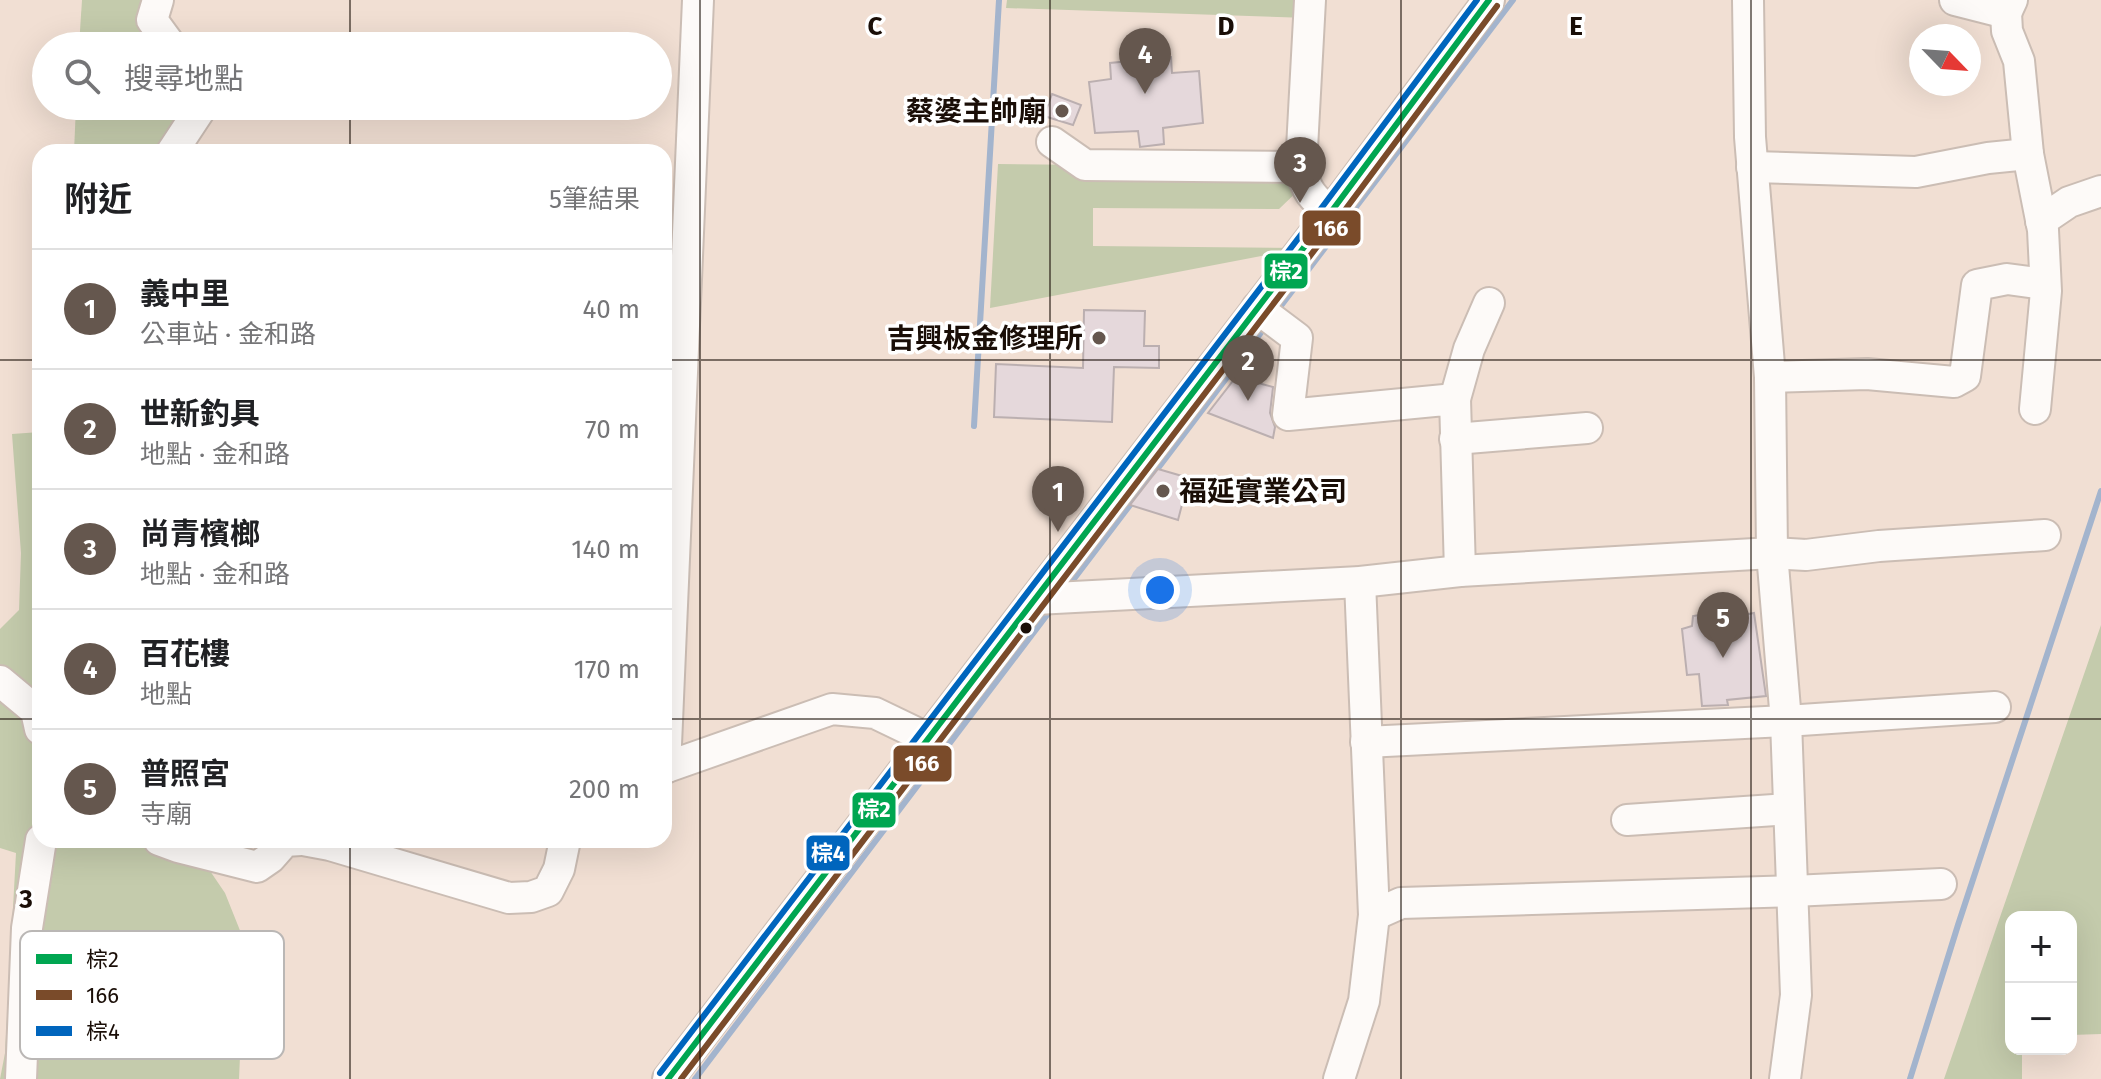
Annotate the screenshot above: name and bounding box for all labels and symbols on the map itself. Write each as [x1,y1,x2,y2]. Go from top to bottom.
text: C [868,11,883,42]
text: D [1218,11,1235,42]
text: E [1569,11,1583,42]
north arrow [1909,24,1981,96]
pin: 4 [1119,28,1171,94]
place label: 蔡婆主帥廟 [906,95,1046,128]
marker: 蔡婆主帥廟 [1053,102,1071,120]
pin: 3 [1274,137,1326,203]
line badge: 166 [1301,209,1362,247]
text: 166 [1313,215,1349,242]
line badge: 棕2 [1263,252,1309,290]
text: 棕2 [1269,258,1303,285]
place label: 吉興板金修理所 [887,322,1083,355]
marker: 吉興板金修理所 [1090,329,1108,347]
pin: 2 [1222,335,1274,401]
pin: 1 [1032,466,1084,532]
place label: 福延實業公司 [1179,475,1347,508]
marker: 福延實業公司 [1154,482,1172,500]
your location [1140,570,1180,610]
pin: 5 [1697,592,1749,658]
unlabelled marker [1018,620,1034,636]
line badge: 166 [892,744,953,783]
text: 166 [904,750,940,777]
line badge: 棕2 [851,791,897,829]
text: 棕2 [857,796,891,823]
line badge: 棕4 [805,834,851,872]
text: 棕4 [811,840,845,867]
text: 3 [18,884,33,915]
legend [20,931,284,1059]
text: 棕2 [86,946,119,973]
text: 166 [86,982,119,1009]
text: 棕4 [86,1018,120,1045]

